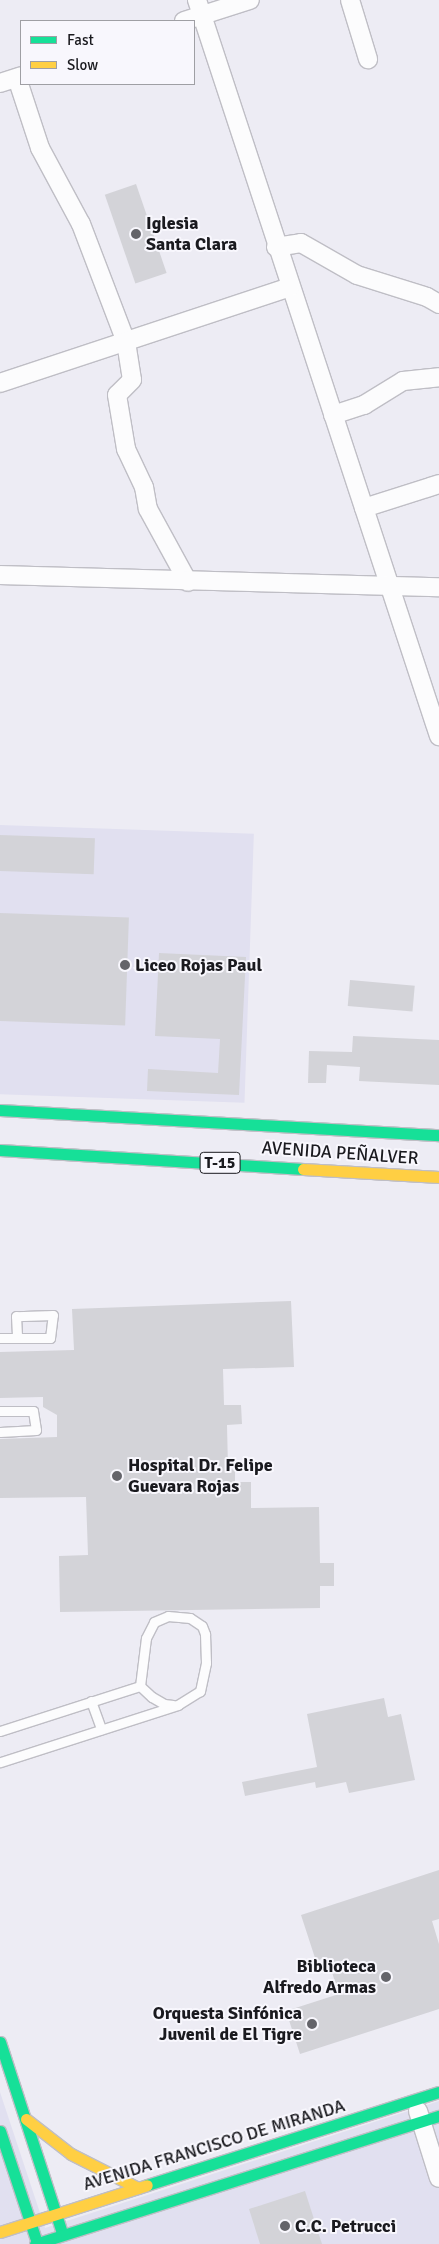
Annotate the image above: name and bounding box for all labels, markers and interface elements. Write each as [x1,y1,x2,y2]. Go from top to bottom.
legend [20,20,195,85]
text: Fast [67,31,94,49]
text: Slow [67,56,98,74]
place label: Iglesia Santa Clara [146,213,237,255]
marker: Iglesia Santa Clara [130,228,142,240]
place label: Liceo Rojas Paul [135,954,262,976]
marker: Liceo Rojas Paul [119,959,131,971]
street label: AVENIDA PEÑALVER [261,1137,419,1169]
road number: T-15 [199,1150,241,1176]
place label: Hospital Dr. Felipe Guevara Rojas [128,1455,273,1498]
marker: Hospital Dr. Felipe Guevara Rojas [110,1469,124,1483]
place label: Biblioteca Alfredo Armas [263,1956,376,1998]
marker: Biblioteca Alfredo Armas [380,1971,392,1983]
place label: Orquesta Sinfónica Juvenil de El Tigre [153,2003,302,2046]
marker: Orquesta Sinfónica Juvenil de El Tigre [306,2018,318,2030]
street label: AVENIDA FRANCISCO DE MIRANDA [80,2095,348,2195]
place label: C.C. Petrucci [295,2215,396,2237]
marker: C.C. Petrucci [279,2220,291,2232]

